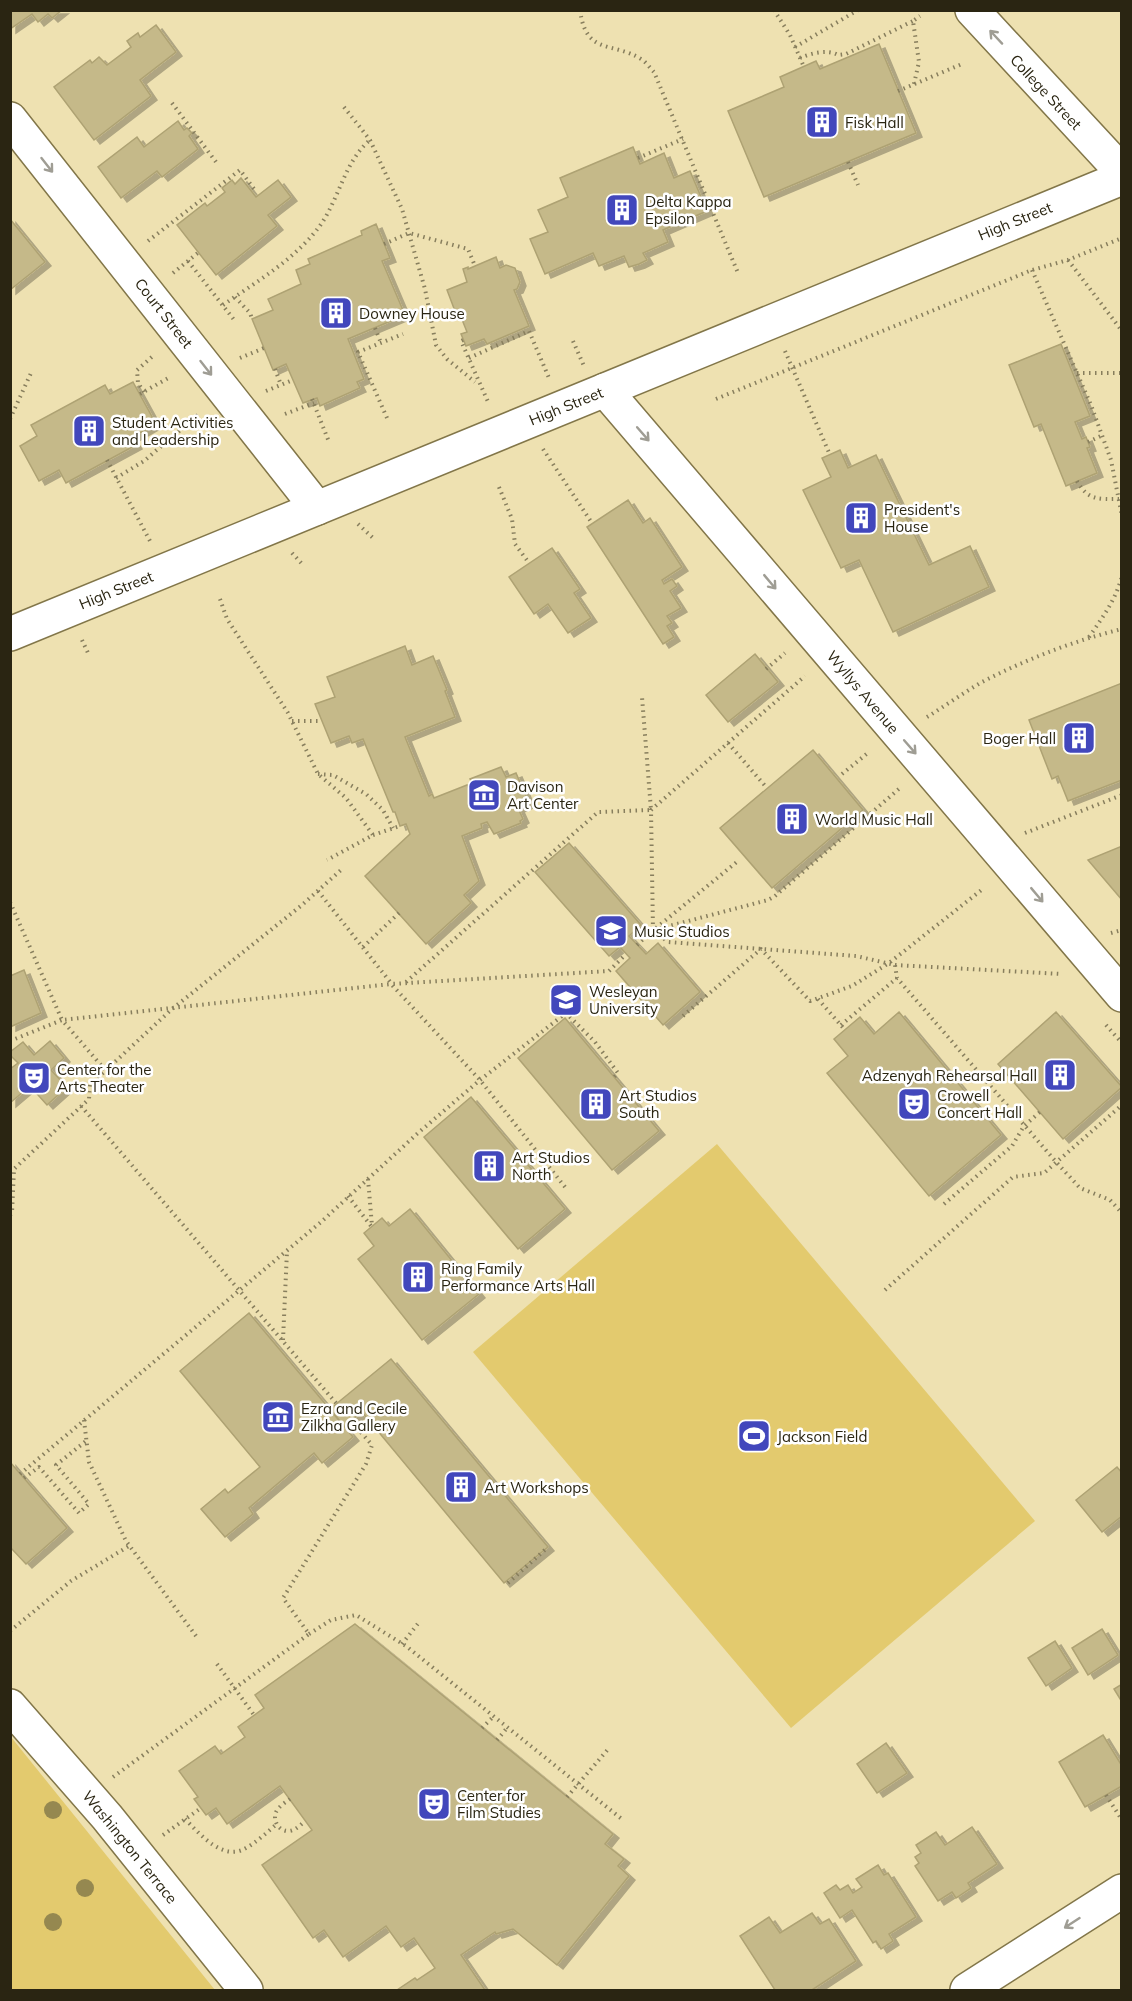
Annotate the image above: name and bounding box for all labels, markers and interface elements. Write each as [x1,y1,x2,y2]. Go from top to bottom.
one-way arrow [989,30,1003,45]
street label: College Street [1006,50,1086,134]
building icon: Fisk Hall [804,104,840,140]
place label: Fisk Hall [845,113,904,132]
one-way arrow [40,157,53,173]
building icon: Delta Kappa Epsilon [604,192,640,228]
place label: Delta Kappa Epsilon [645,192,732,228]
street label: High Street [975,198,1055,244]
street label: Court Street [131,274,197,352]
building icon: Downey House [318,295,354,331]
place label: Downey House [359,304,465,323]
one-way arrow [200,359,213,375]
street label: High Street [526,383,606,429]
building icon: Student Activities and Leadership [71,413,107,449]
place label: Student Activities and Leadership [112,413,234,449]
one-way arrow [637,426,650,442]
building icon: President's House [843,500,879,536]
place label: President's House [884,500,960,536]
street label: High Street [76,567,156,613]
one-way arrow [763,574,777,589]
street label: Wyllys Avenue [823,647,903,737]
building icon: Boger Hall [1061,720,1097,756]
place label: Boger Hall [983,729,1056,748]
one-way arrow [903,739,917,754]
museum icon: Davison Art Center [466,777,502,813]
place label: Davison Art Center [507,777,579,813]
building icon: World Music Hall [774,801,810,837]
place label: World Music Hall [815,810,933,829]
one-way arrow [1030,887,1043,903]
school or university icon: Music Studios [593,913,629,949]
place label: Music Studios [634,922,730,941]
school or university icon: Wesleyan University [548,982,584,1018]
place label: Wesleyan University [589,982,658,1018]
building icon: Adzenyah Rehearsal Hall [1042,1057,1078,1093]
theatre icon: Center for the Arts Theater [16,1060,52,1096]
place label: Center for the Arts Theater [57,1060,151,1096]
place label: Adzenyah Rehearsal Hall [862,1066,1037,1085]
building icon: Art Studios South [578,1086,614,1122]
place label: Art Studios South [619,1086,697,1122]
theatre icon: Crowell Concert Hall [896,1086,932,1122]
place label: Crowell Concert Hall [937,1086,1022,1122]
building icon: Art Studios North [471,1148,507,1184]
place label: Art Studios North [512,1148,590,1184]
building icon: Ring Family Performance Arts Hall [400,1259,436,1295]
place label: Ring Family Performance Arts Hall [441,1259,595,1295]
museum icon: Ezra and Cecile Zilkha Gallery [260,1399,296,1435]
place label: Ezra and Cecile Zilkha Gallery [301,1399,407,1435]
sports icon: Jackson Field [736,1418,772,1454]
place label: Jackson Field [777,1427,867,1446]
building icon: Art Workshops [443,1469,479,1505]
place label: Art Workshops [484,1478,589,1497]
theatre icon: Center for Film Studies [416,1786,452,1822]
place label: Center for Film Studies [457,1786,541,1822]
street label: Washington Terrace [78,1787,182,1907]
one-way arrow [1064,1917,1081,1929]

